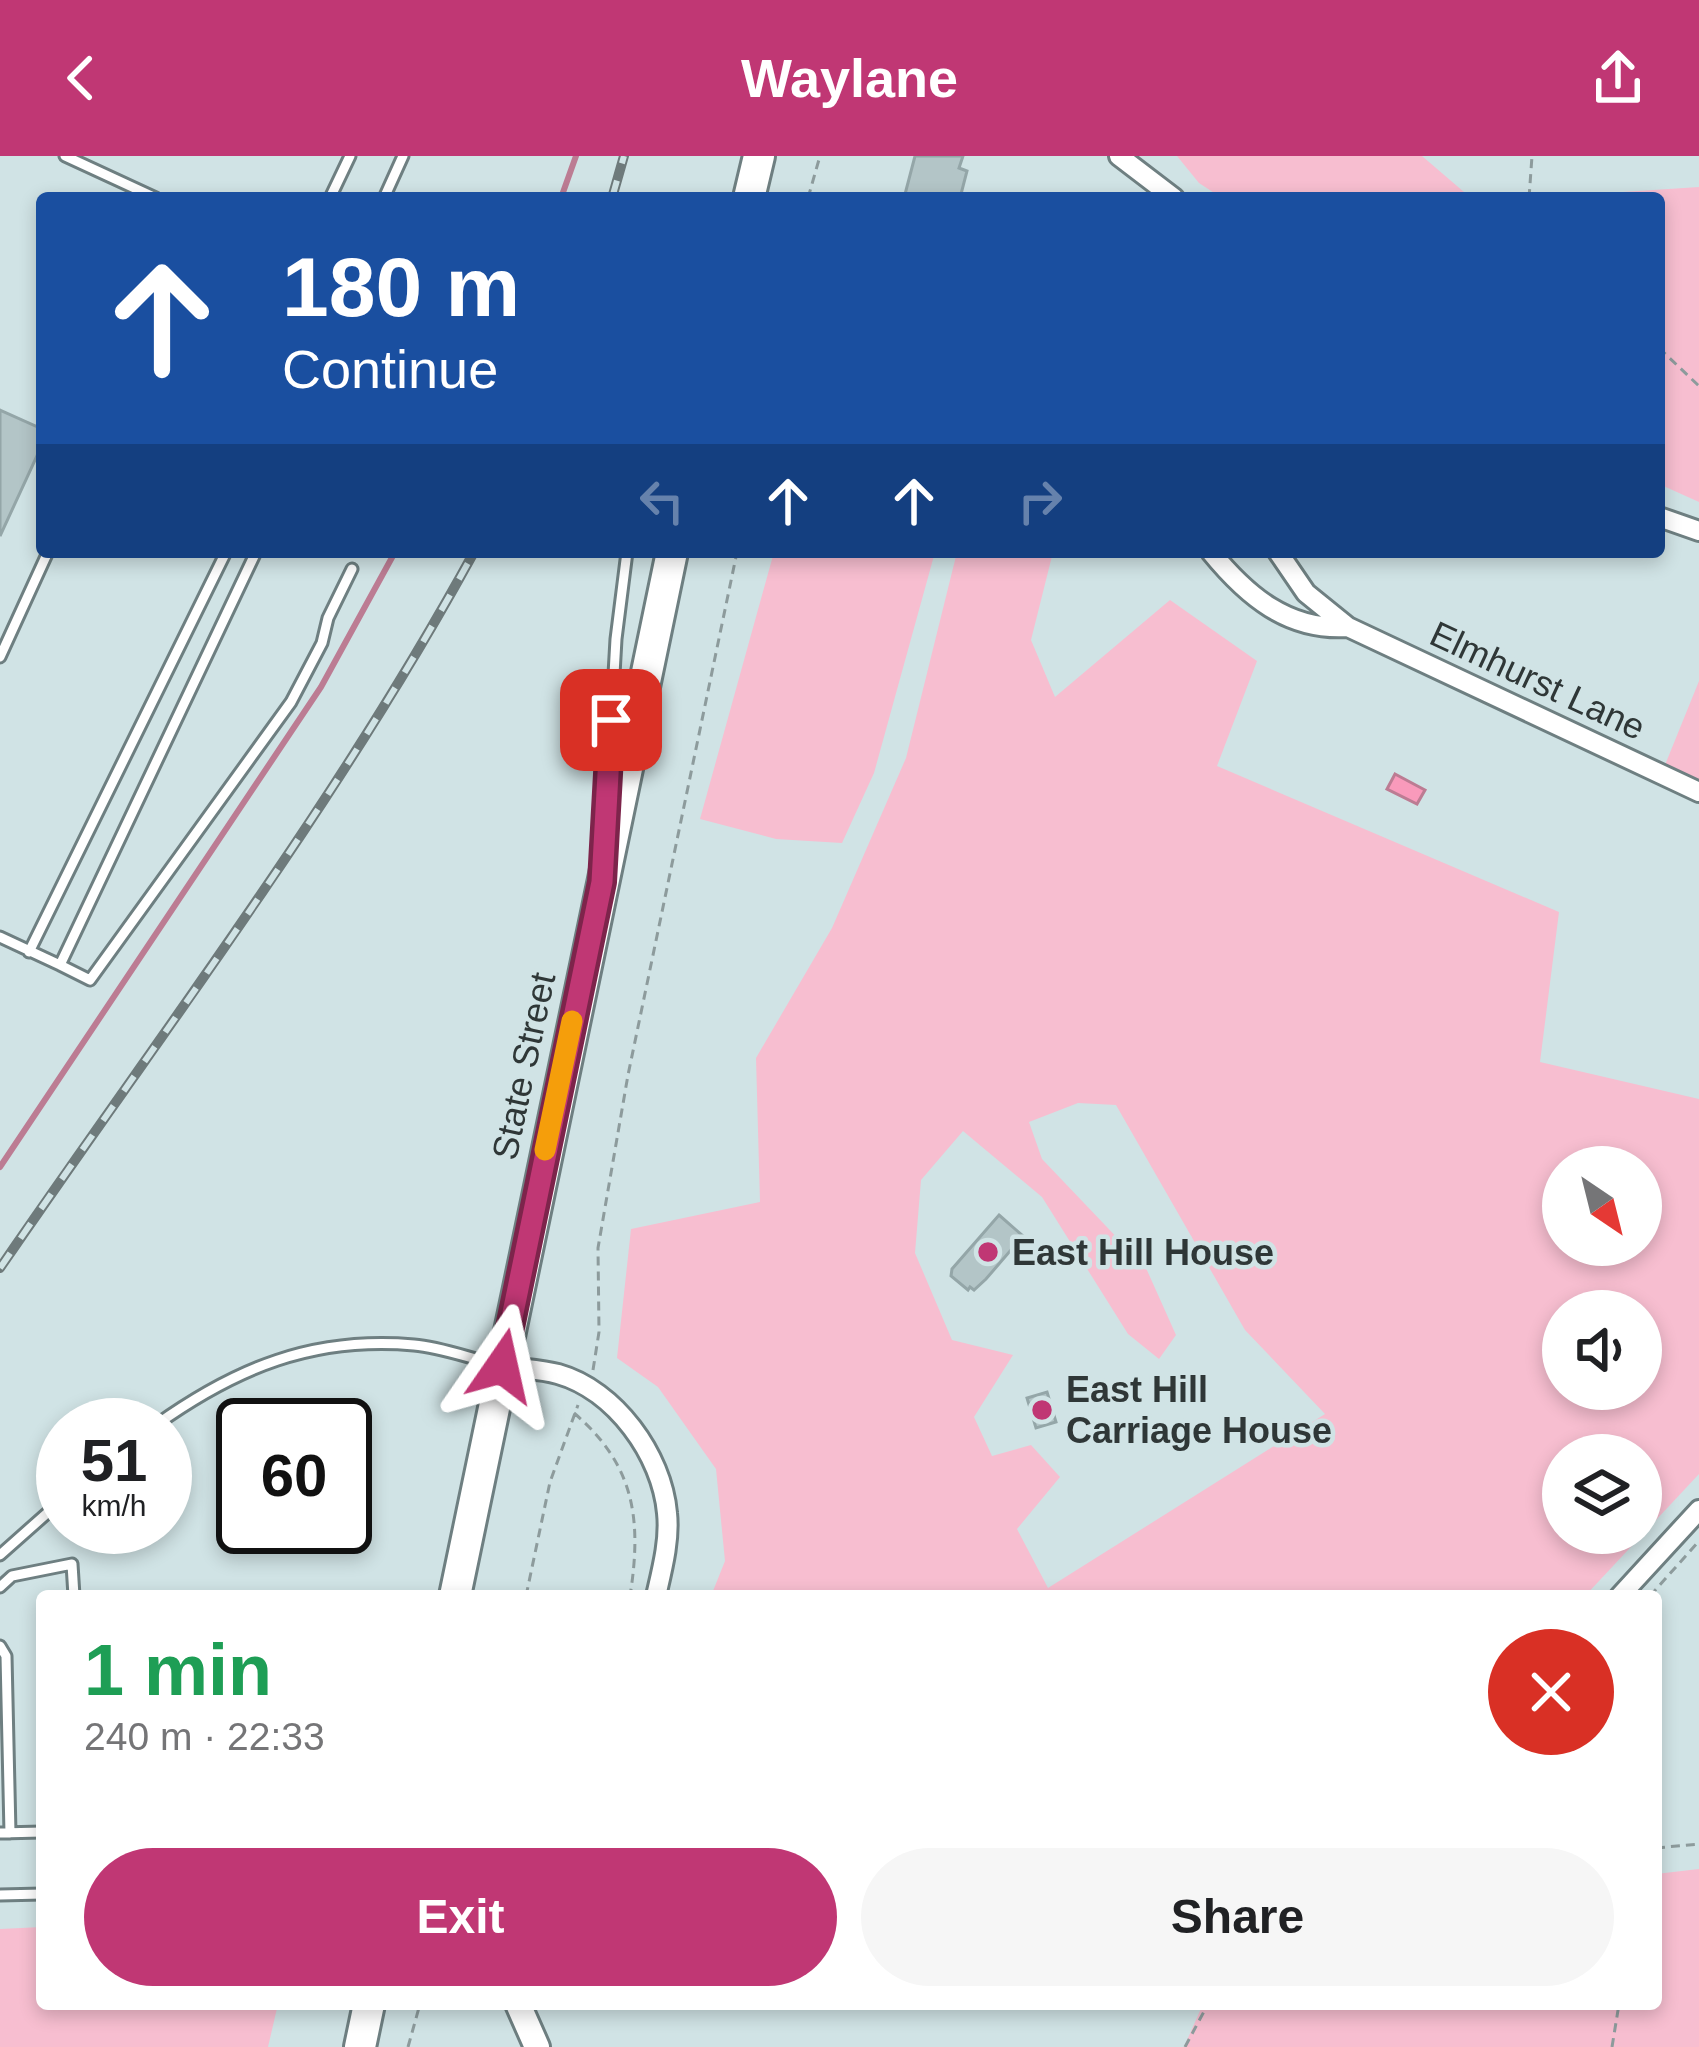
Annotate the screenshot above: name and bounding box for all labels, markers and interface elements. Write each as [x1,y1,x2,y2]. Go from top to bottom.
icon: back [48,45,114,111]
icon: share [1585,45,1651,111]
text: Waylane [741,48,958,108]
icon: ahead [84,240,240,396]
text: 180 m [282,240,520,334]
text: Continue [282,339,498,399]
icon: left [629,468,695,534]
icon: ahead [755,468,821,534]
icon: ahead [881,468,947,534]
icon: right [1007,468,1073,534]
street label: Elmhurst Lane [1424,613,1652,748]
pin [560,669,662,771]
icon: arrive [578,687,644,753]
street label: State Street [484,969,563,1163]
north arrow [1542,1146,1662,1266]
map controls [1542,1146,1662,1554]
place label: East Hill House [1012,1232,1274,1273]
marker: East Hill House [975,1239,1001,1265]
button: sound [1542,1290,1662,1410]
position arrow [439,1303,565,1429]
place label: East Hill Carriage House [1066,1369,1332,1451]
marker: East Hill Carriage House [1029,1397,1055,1423]
speed limit sign: 60 [216,1398,372,1554]
text: 51 [81,1427,147,1494]
button: layers [1542,1434,1662,1554]
text: km/h [81,1489,147,1522]
button: close [1488,1629,1614,1755]
text: 1 min [84,1630,272,1710]
text: 240 m · 22:33 [84,1715,325,1758]
button: Exit [84,1848,837,1986]
button: Share [861,1848,1614,1986]

